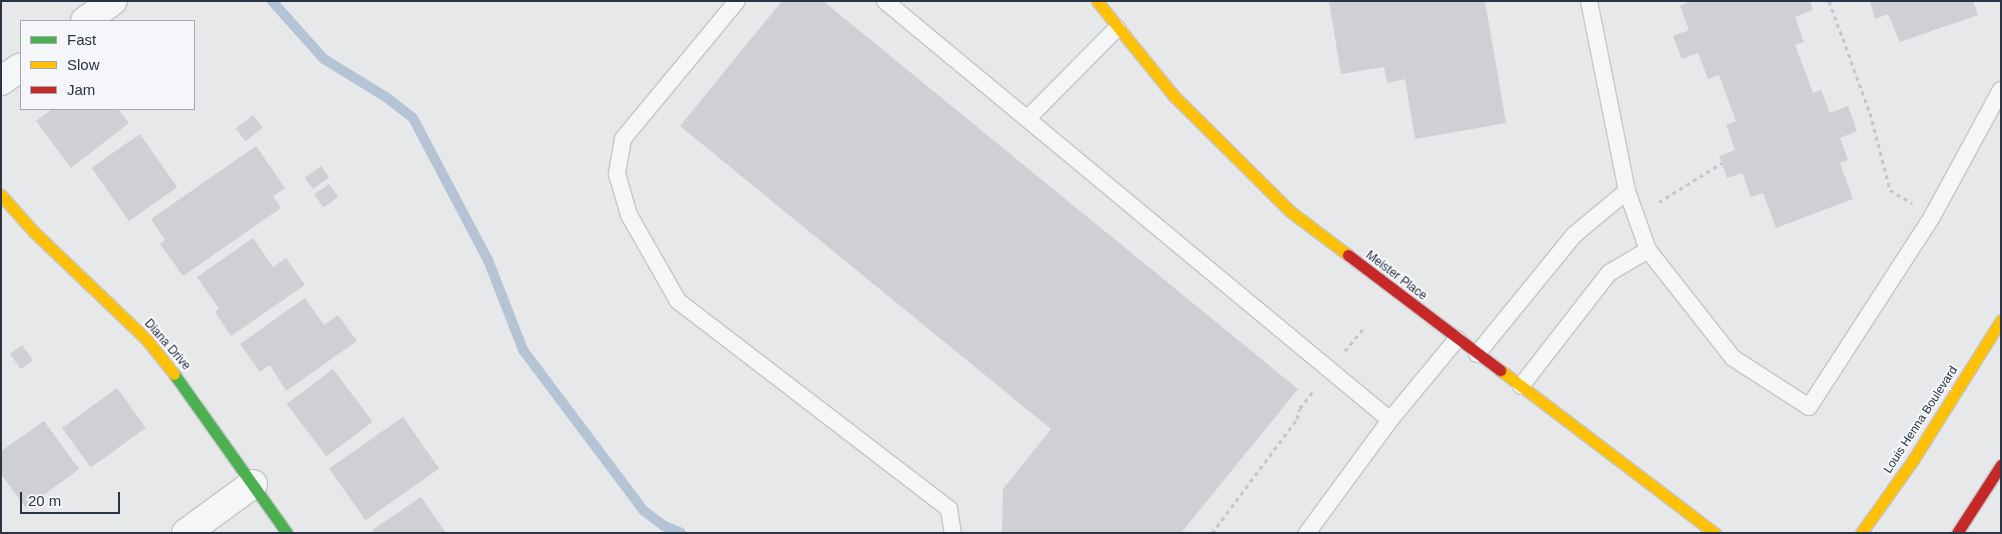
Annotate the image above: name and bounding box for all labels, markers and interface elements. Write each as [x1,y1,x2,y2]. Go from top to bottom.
legend [20,20,195,110]
text: Fast [67,31,96,48]
text: Slow [67,56,100,73]
text: Jam [67,81,95,98]
street label: Meister Place [1363,248,1429,304]
street label: Diana Drive [141,317,193,373]
street label: Louis Henna Boulevard [1881,364,1961,476]
scale bar [22,482,122,514]
text: 20 m [28,492,61,509]

